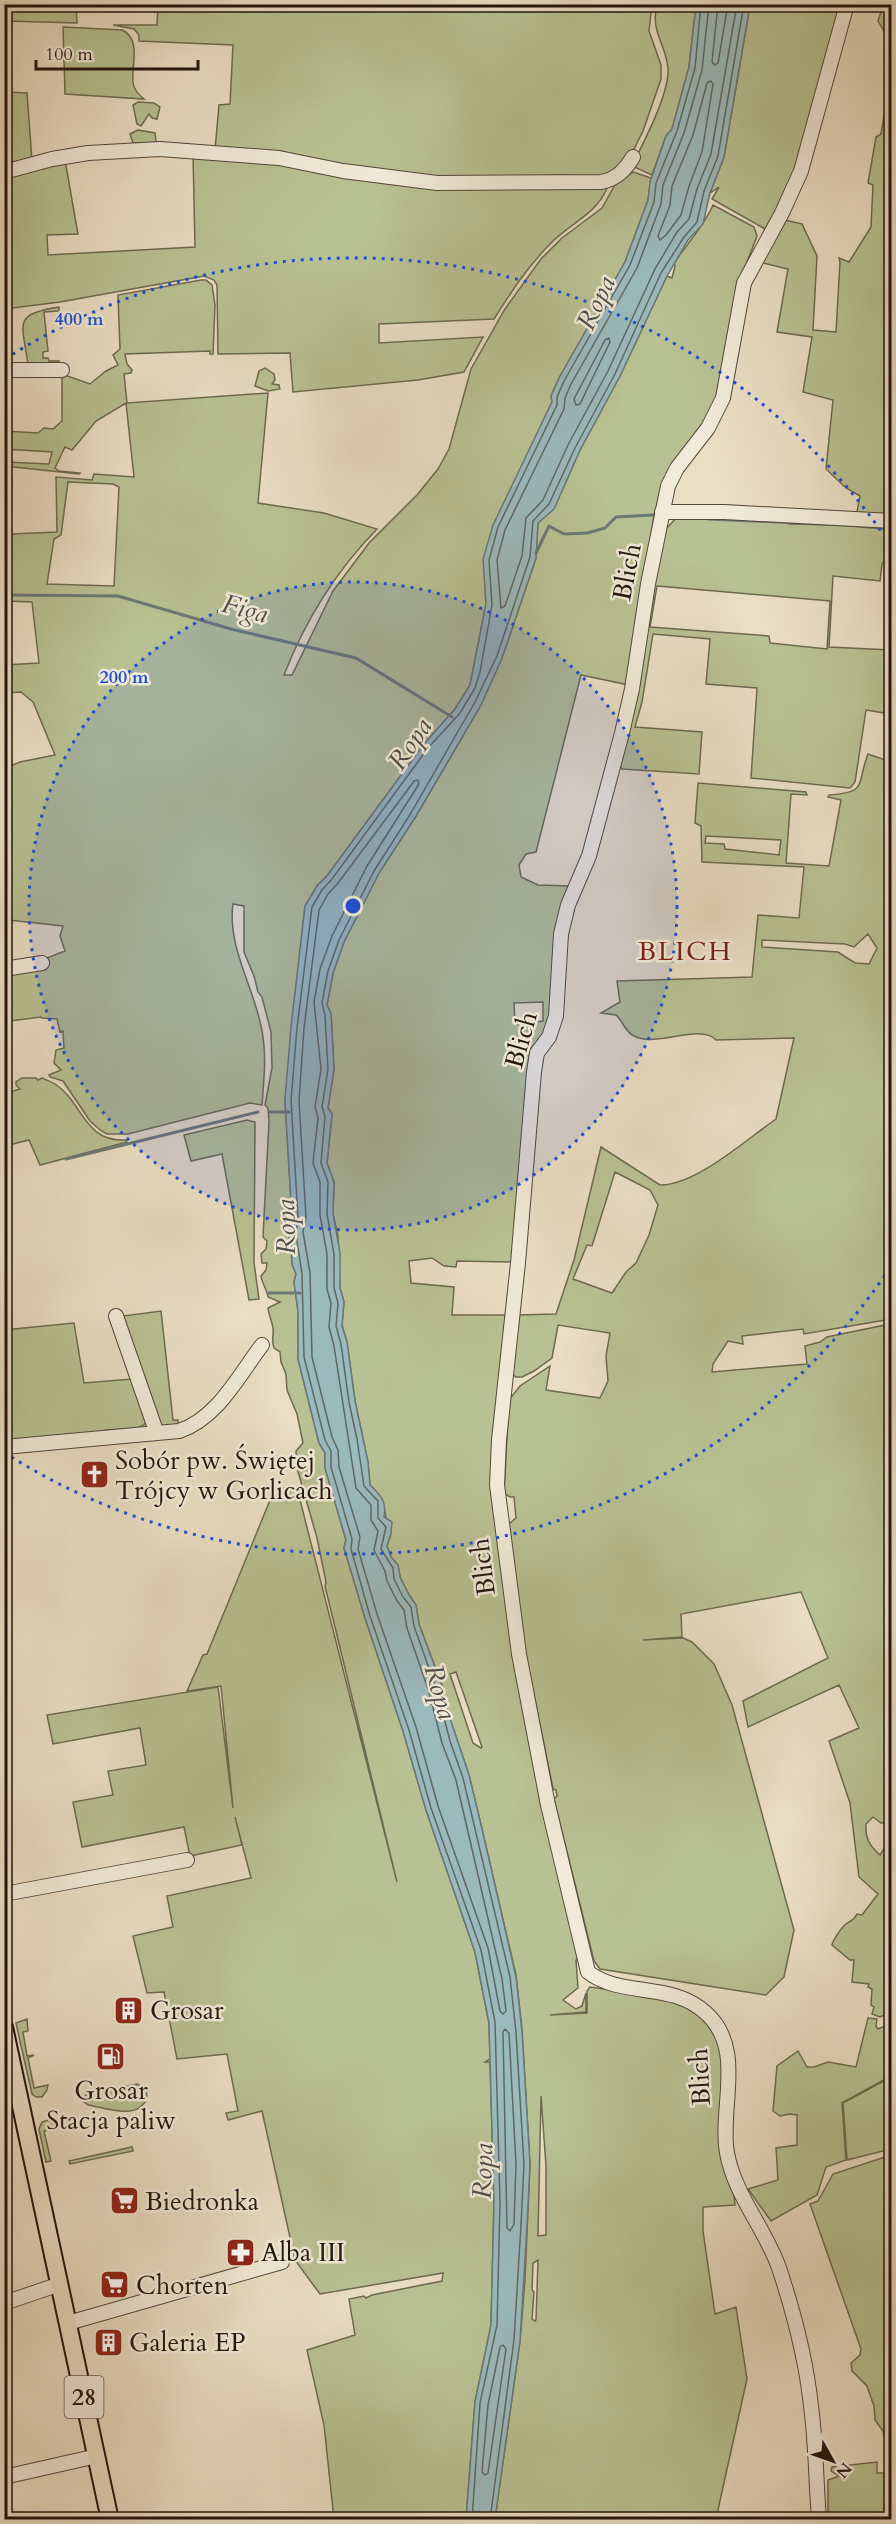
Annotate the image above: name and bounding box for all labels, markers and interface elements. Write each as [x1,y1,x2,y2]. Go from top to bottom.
scale bar [36,33,198,71]
text: 100 m [45,42,93,67]
water label: Ropa [567,270,625,336]
text: 400 m [54,307,104,332]
street label: Blich [604,540,650,604]
water label: Figa [218,585,272,633]
text: 200 m [99,665,149,690]
water label: Ropa [379,710,441,778]
centre of rings [343,896,363,916]
district label: BLICH [638,933,732,970]
street label: Blich [496,1007,546,1073]
water label: Ropa [267,1199,305,1255]
place label: Sobór pw. Świętej Trójcy w Gorlicach [115,1443,333,1508]
church icon: Sobór pw. Świętej Trójcy w Gorlicach [78,1459,110,1491]
street label: Blich [462,1536,504,1598]
water label: Ropa [415,1660,465,1724]
place label: Grosar [150,1993,224,2028]
building icon: Grosar [113,1994,145,2026]
fuel station icon: Grosar Stacja paliw [95,2040,127,2072]
street label: Blich [681,2047,719,2107]
place label: Grosar Stacja paliw [46,2073,176,2138]
water label: Ropa [464,2142,502,2200]
place label: Biedronka [145,2184,259,2219]
supermarket icon: Biedronka [108,2185,140,2217]
place label: Alba III [261,2235,345,2270]
pharmacy icon: Alba III [224,2236,256,2268]
place label: Chorten [136,2268,229,2303]
supermarket icon: Chorten [99,2269,131,2301]
place label: Galeria EP [129,2325,246,2360]
building icon: Galeria EP [92,2326,124,2358]
road number: 28 [64,2376,104,2418]
north arrow [803,2431,863,2491]
text: N [831,2458,857,2482]

